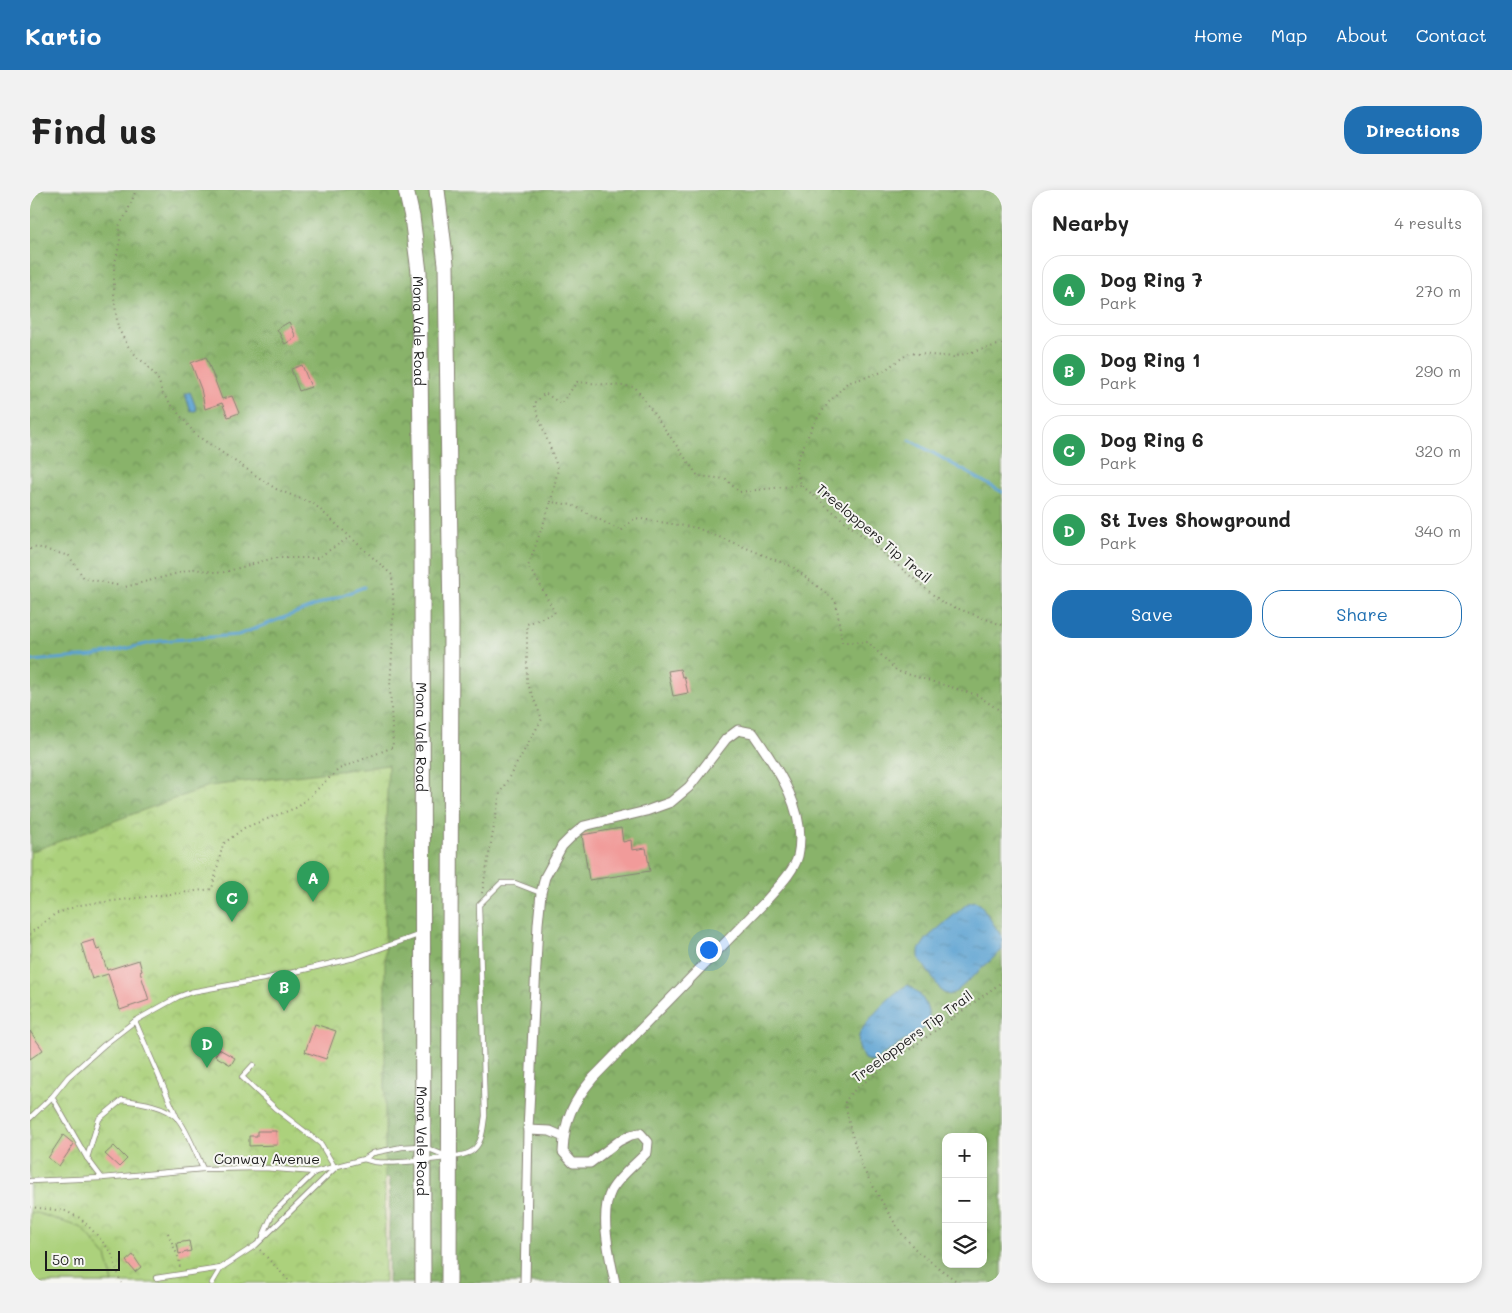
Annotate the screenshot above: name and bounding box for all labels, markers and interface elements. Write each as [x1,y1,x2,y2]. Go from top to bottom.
text: Kartio [25,20,101,51]
text: Home [1194,23,1243,47]
text: Map [1271,23,1307,47]
text: About [1335,23,1388,47]
text: Contact [1416,23,1487,47]
button: Directions [1344,106,1482,154]
text: Find us [30,107,157,153]
text: Nearby [1052,209,1129,236]
text: 4 results [1394,212,1462,233]
text: Dog Ring 7 [1100,267,1203,292]
street label: Mona Vale Road [410,276,430,386]
text: A [1063,280,1075,301]
text: 270 m [1415,280,1461,301]
text: Park [1100,292,1136,313]
text: Dog Ring 1 [1100,347,1200,372]
text: B [1064,360,1074,381]
text: 290 m [1415,360,1461,381]
text: Park [1100,372,1136,393]
text: Dog Ring 6 [1100,427,1203,452]
text: C [1063,440,1075,461]
text: 320 m [1415,440,1461,461]
text: Park [1100,452,1136,473]
street label: Treeloppers Tip Trail [812,479,936,587]
text: St Ives Showground [1100,507,1291,532]
text: D [1063,520,1075,541]
text: 340 m [1414,520,1461,541]
text: Park [1100,532,1136,553]
button: Save [1052,590,1252,638]
button: Share [1262,590,1462,638]
street label: Mona Vale Road [413,682,432,792]
pin: A [297,861,329,902]
pin: C [216,881,248,922]
your location [696,937,722,963]
pin: B [268,970,300,1011]
street label: Treeloppers Tip Trail [848,986,976,1086]
pin: D [191,1027,223,1068]
street label: Mona Vale Road [413,1086,432,1196]
map controls [942,1133,987,1268]
button: + [942,1133,987,1178]
street label: Conway Avenue [214,1149,320,1168]
button: − [942,1178,987,1223]
button: layers [942,1223,987,1268]
scale bar [45,1248,120,1271]
text: 50 m [52,1250,84,1269]

